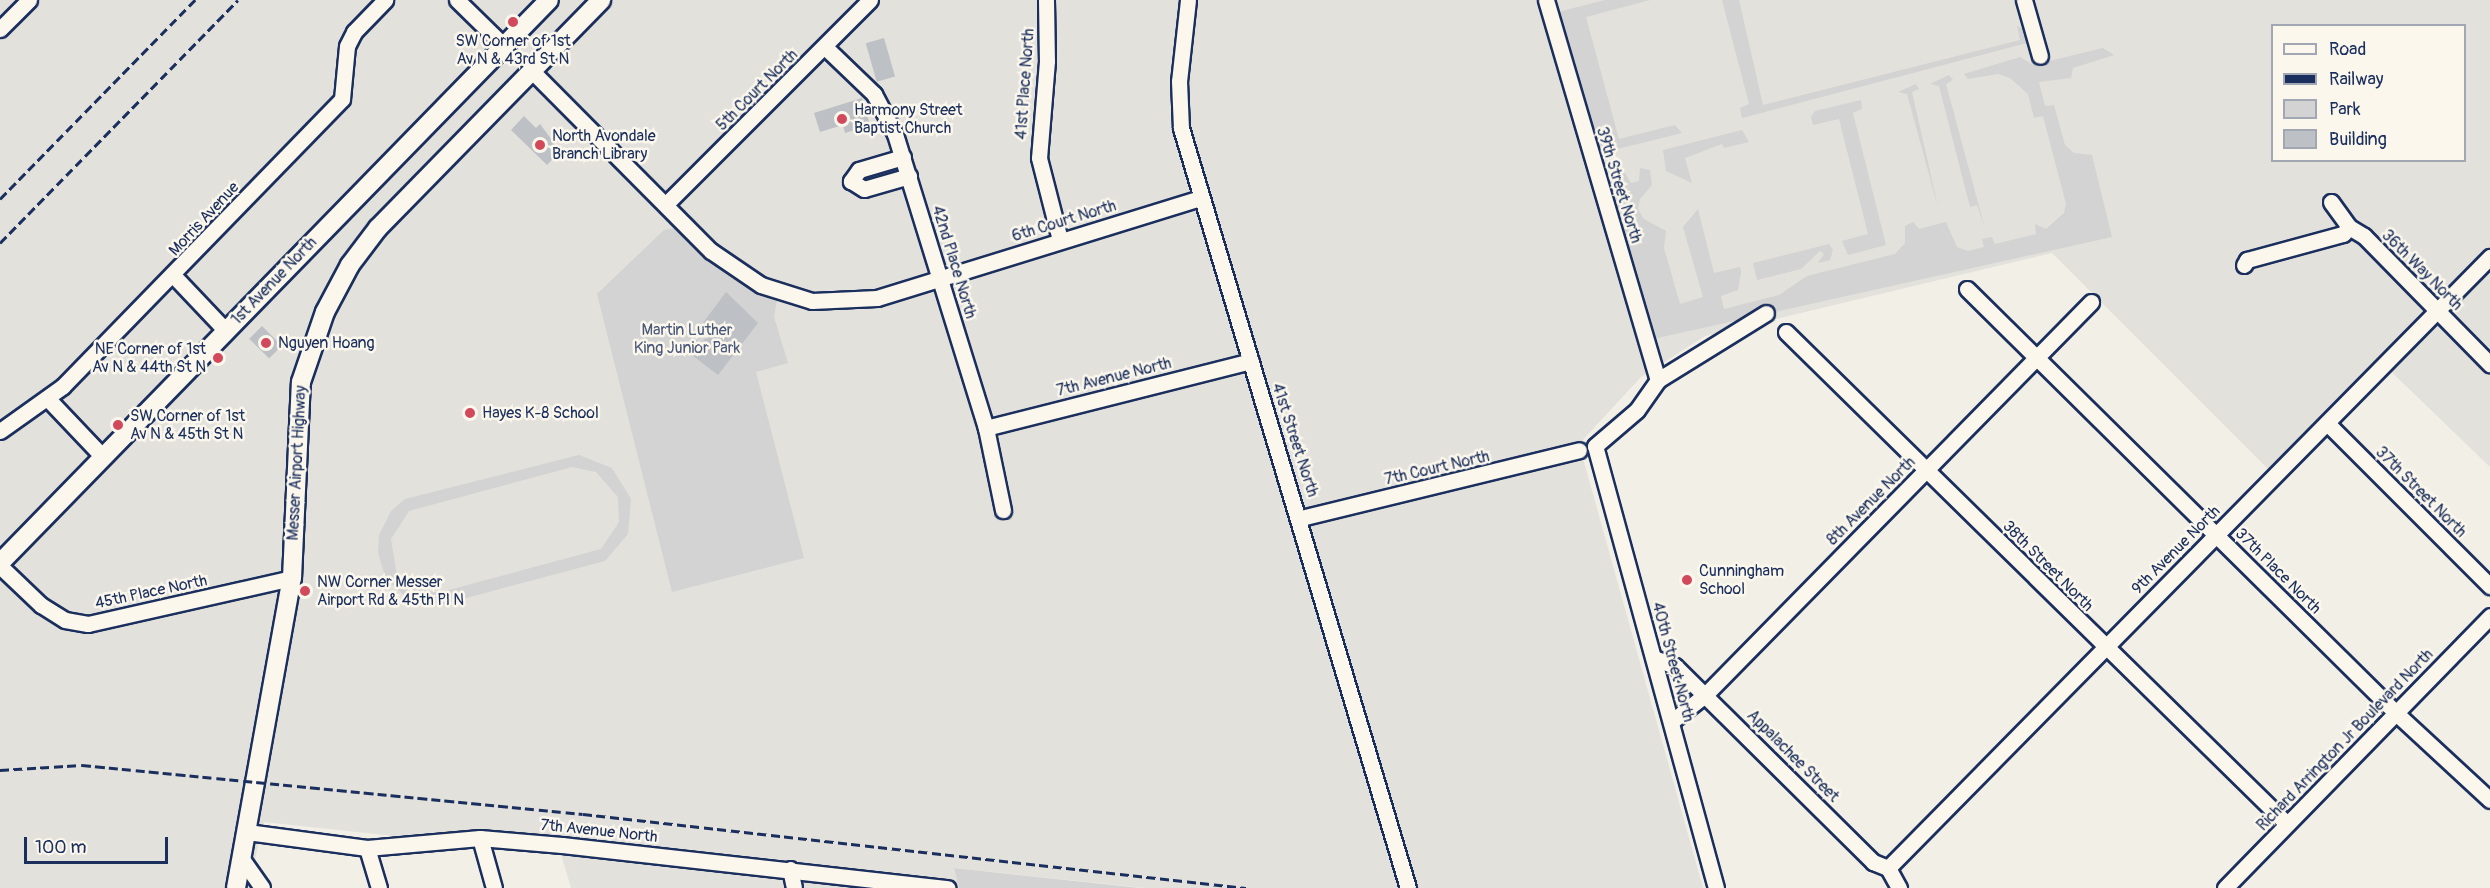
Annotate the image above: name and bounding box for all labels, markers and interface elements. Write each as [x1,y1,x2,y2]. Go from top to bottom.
marker: SW Corner of 1st Av N & 43rd St N [506,15,520,29]
legend [2271,24,2466,162]
street label: 41st Place North [1012,28,1038,140]
place label: SW Corner of 1st Av N & 43rd St N [455,31,571,69]
text: Road [2329,38,2366,61]
street label: 5th Court North [712,45,802,135]
text: Railway [2329,68,2384,91]
text: Park [2329,98,2361,121]
place label: Harmony Street Baptist Church [854,100,962,138]
marker: Harmony Street Baptist Church [835,112,849,126]
street label: 39th Street North [1592,125,1646,245]
place label: North Avondale Branch Library [552,126,656,164]
text: Building [2329,128,2387,151]
marker: North Avondale Branch Library [533,138,547,152]
street label: Morris Avenue [165,178,243,260]
street label: 6th Court North [1010,196,1118,246]
street label: 42nd Place North [928,203,980,321]
street label: 36th Way North [2378,226,2466,314]
street label: 1st Avenue North [227,233,321,329]
park label: Martin Luther King Junior Park [634,320,740,358]
place label: Nguyen Hoang [278,333,374,353]
marker: Nguyen Hoang [259,336,273,350]
place label: NE Corner of 1st Av N & 44th St N [92,339,206,377]
marker: NE Corner of 1st Av N & 44th St N [211,351,225,365]
street label: 7th Avenue North [1055,353,1173,401]
street label: 41st Street North [1268,381,1322,499]
street label: Messer Airport Highway [283,385,311,541]
place label: Hayes K-8 School [482,403,599,423]
place label: SW Corner of 1st Av N & 45th St N [130,406,245,444]
marker: Hayes K-8 School [463,406,477,420]
marker: SW Corner of 1st Av N & 45th St N [111,418,125,432]
street label: 37th Street North [2372,443,2470,541]
street label: 7th Court North [1383,447,1491,489]
street label: 8th Avenue North [1823,453,1919,549]
street label: 9th Avenue North [2128,502,2224,598]
street label: 38th Street North [1999,517,2097,615]
street label: 37th Place North [2231,524,2325,618]
place label: Cunningham School [1699,561,1784,599]
street label: 45th Place North [93,571,209,613]
place label: NW Corner Messer Airport Rd & 45th Pl N [317,572,464,610]
marker: Cunningham School [1680,573,1694,587]
marker: NW Corner Messer Airport Rd & 45th Pl N [298,584,312,598]
street label: 40th Street North [1648,600,1698,724]
street label: Richard Arrington Jr Boulevard North [2253,645,2437,835]
street label: Appalachee Street [1743,706,1843,806]
street label: 7th Avenue North [540,815,658,847]
scale bar [27,825,171,863]
text: 100 m [35,836,87,859]

